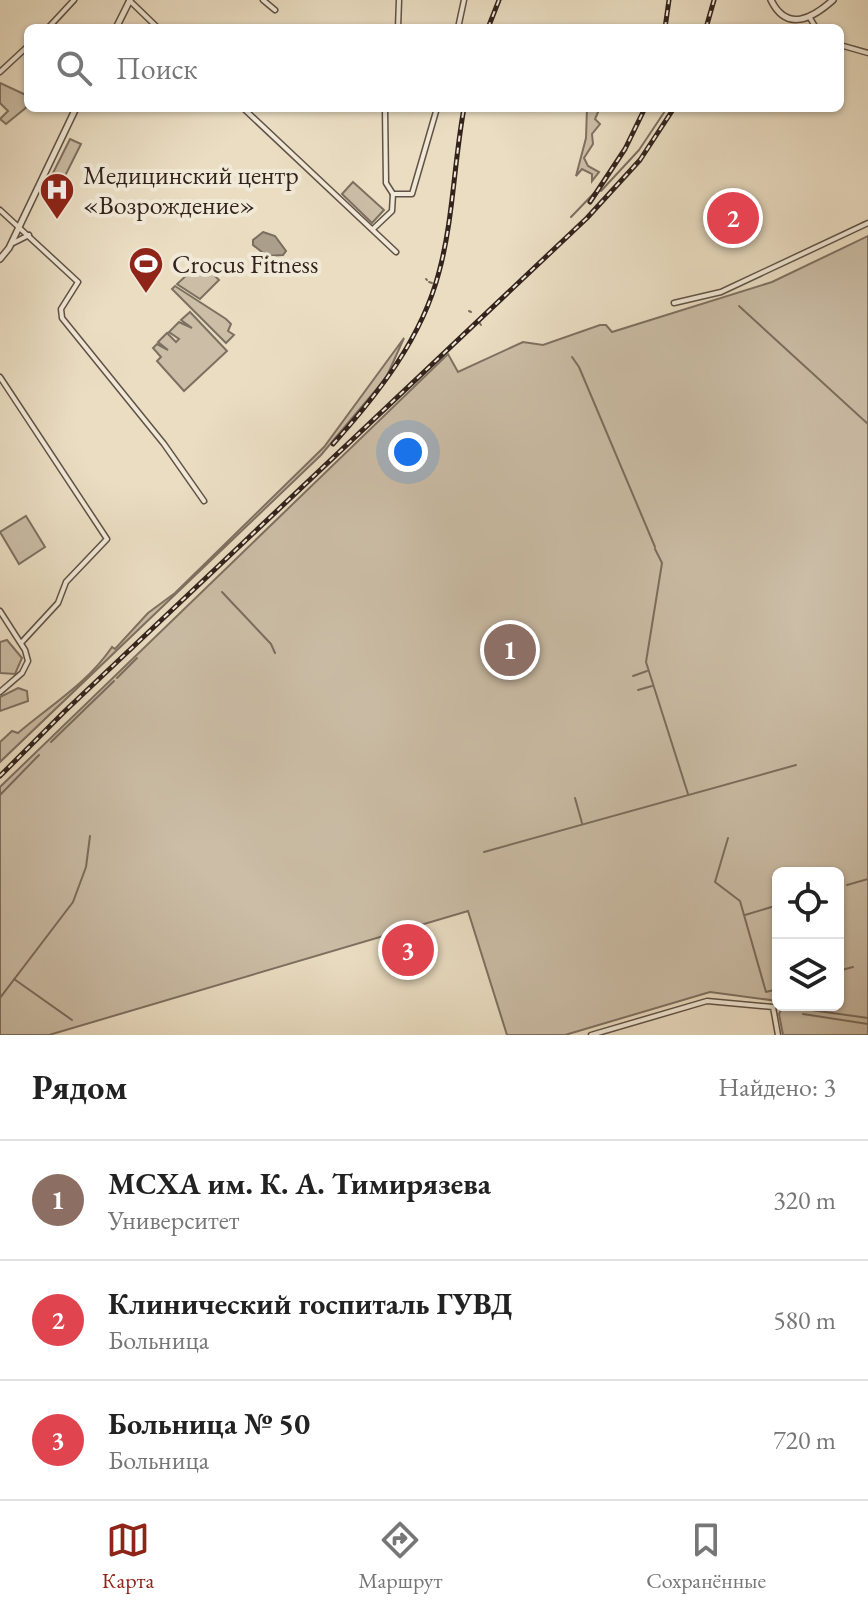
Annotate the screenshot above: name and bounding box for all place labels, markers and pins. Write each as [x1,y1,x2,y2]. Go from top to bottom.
place label: Медицинский центр «Возрождение» [83,158,299,222]
hospital icon: Медицинский центр «Возрождение» [38,171,76,221]
pin: 2 [707,188,759,248]
sports icon: Crocus Fitness [127,245,165,295]
place label: Crocus Fitness [172,247,318,281]
pin: 1 [484,620,536,680]
pin: 3 [382,920,434,980]

